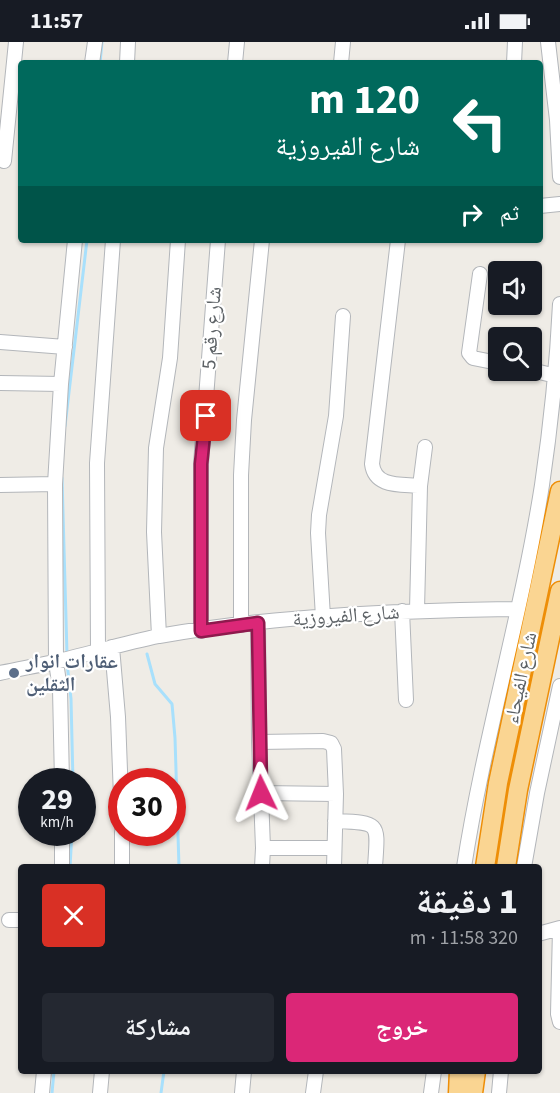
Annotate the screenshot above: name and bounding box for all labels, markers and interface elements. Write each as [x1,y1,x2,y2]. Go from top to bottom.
text: 11:57 [30,5,83,37]
text: 120 m [309,70,420,130]
icon: left [441,84,519,162]
text: شارع الفيروزية [276,127,420,166]
text: ثم [500,197,519,229]
icon: right [455,198,488,231]
map controls [488,261,542,381]
button: sound [488,261,542,315]
street label: شارع رقم 5 [195,286,229,370]
button: search [488,327,542,381]
pin [180,390,231,441]
icon: arrive [189,399,222,432]
street label: شارع الفيروزية [292,598,400,634]
street label: شارع الفيحاء [498,630,544,726]
place label: عقارات انوار الثقلين [25,648,118,699]
marker: عقارات انوار الثقلين [7,666,21,680]
position arrow [229,761,293,825]
speed limit sign: 30 [108,768,186,846]
text: 29 [41,778,73,821]
text: km/h [40,812,74,833]
text: 1 دقيقة [416,876,518,927]
button: close [42,884,105,947]
text: 320 m · 11:58 [410,924,518,952]
button: مشاركة [42,993,274,1062]
button: خروج [286,993,518,1062]

